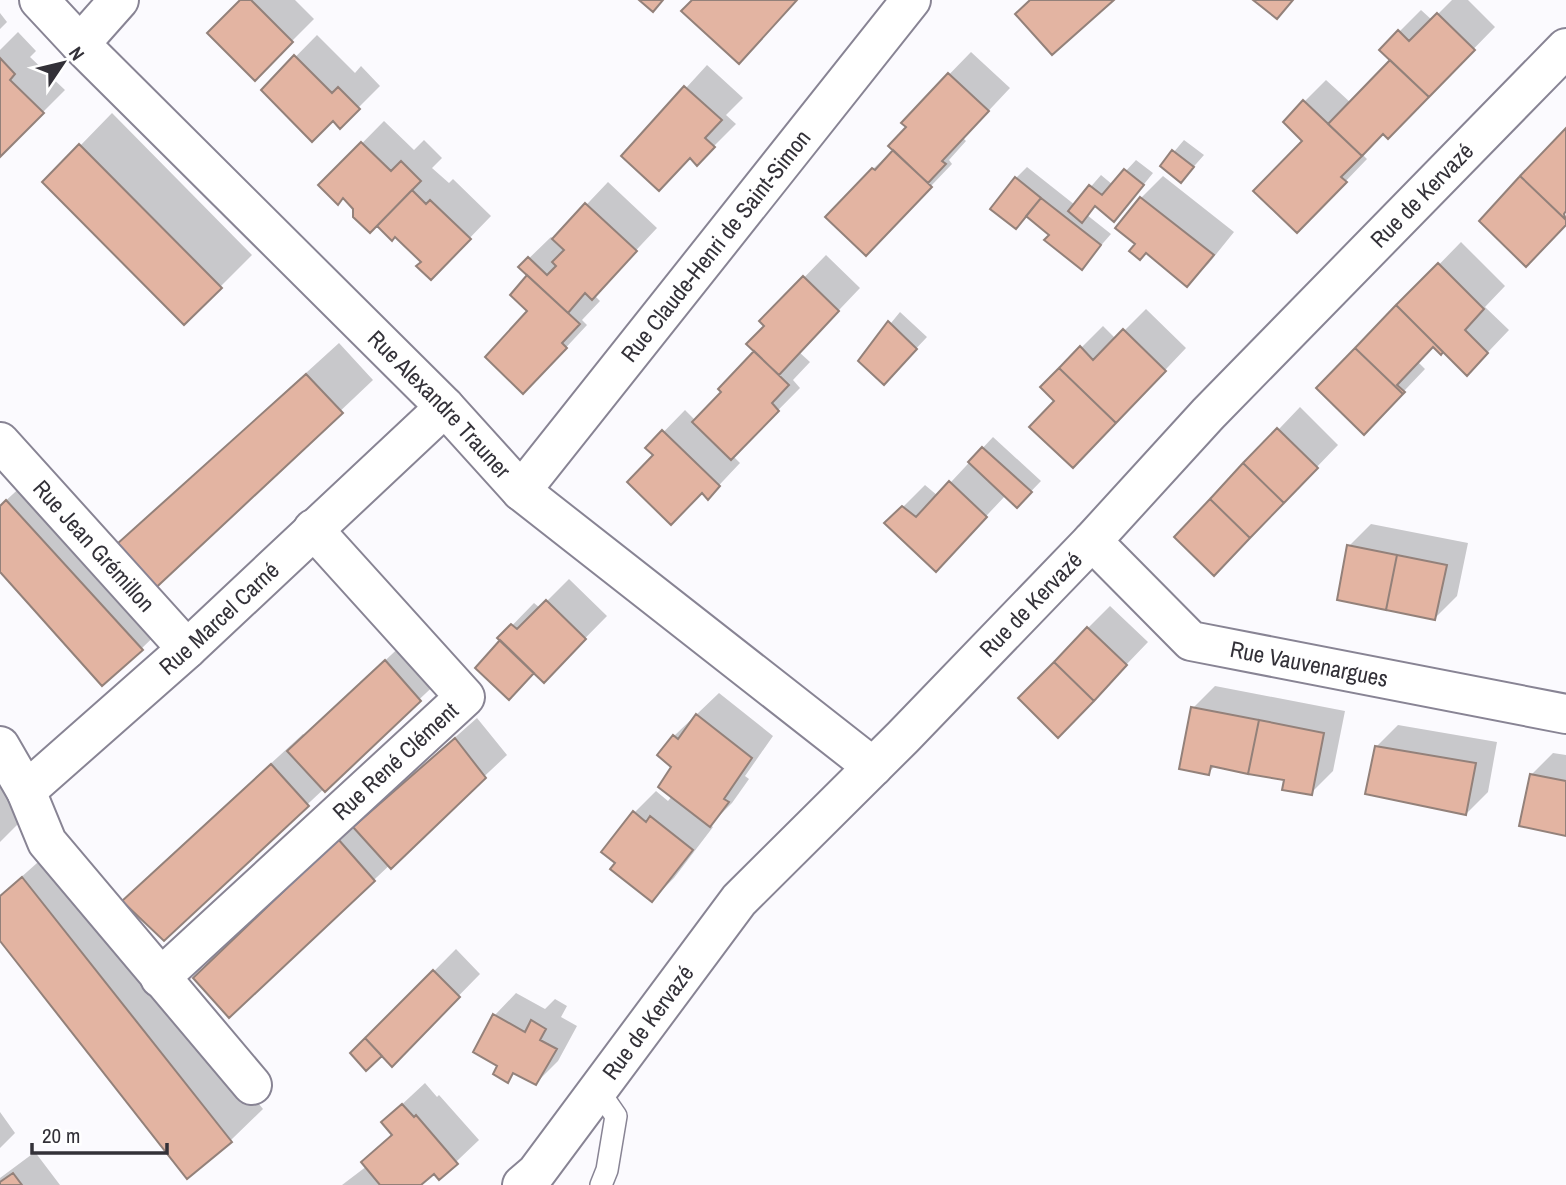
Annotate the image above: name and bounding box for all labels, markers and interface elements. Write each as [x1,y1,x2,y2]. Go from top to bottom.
north arrow [28,28,98,98]
text: N [63,41,91,65]
street label: Rue Claude-Henri de Saint-Simon [613,123,817,368]
street label: Rue de Kervazé [1363,136,1480,254]
street label: Rue Alexandre Trauner [361,323,519,485]
street label: Rue Jean Grémillon [26,473,162,618]
street label: Rue de Kervazé [972,545,1089,664]
street label: Rue Marcel Carné [152,555,285,682]
street label: Rue Vauvenargues [1228,633,1391,694]
street label: Rue René Clément [325,695,465,827]
street label: Rue de Kervazé [595,959,700,1086]
scale bar [32,1112,166,1156]
text: 20 m [42,1121,80,1150]

